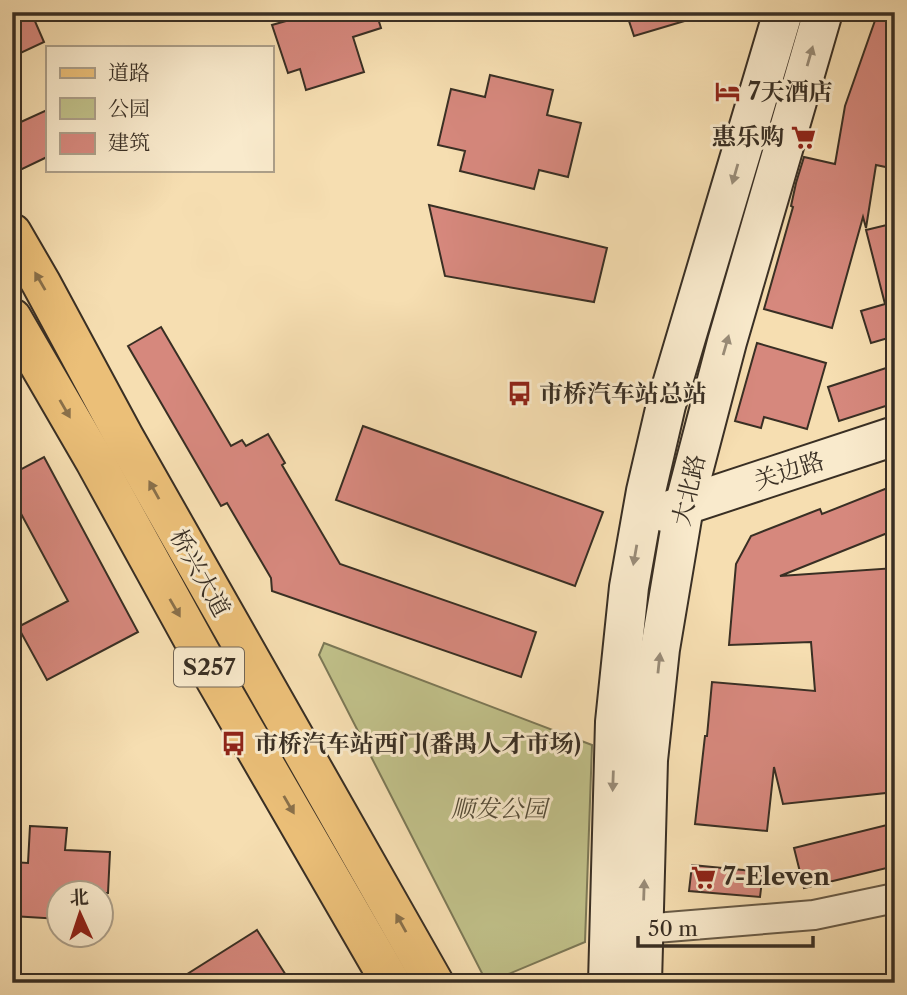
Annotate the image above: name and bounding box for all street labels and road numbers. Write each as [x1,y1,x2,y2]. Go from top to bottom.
street label: 关边路 [750,446,828,495]
street label: 大北路 [666,452,711,528]
street label: 桥兴大道 [164,524,236,622]
road number: S257 [174,648,244,687]

